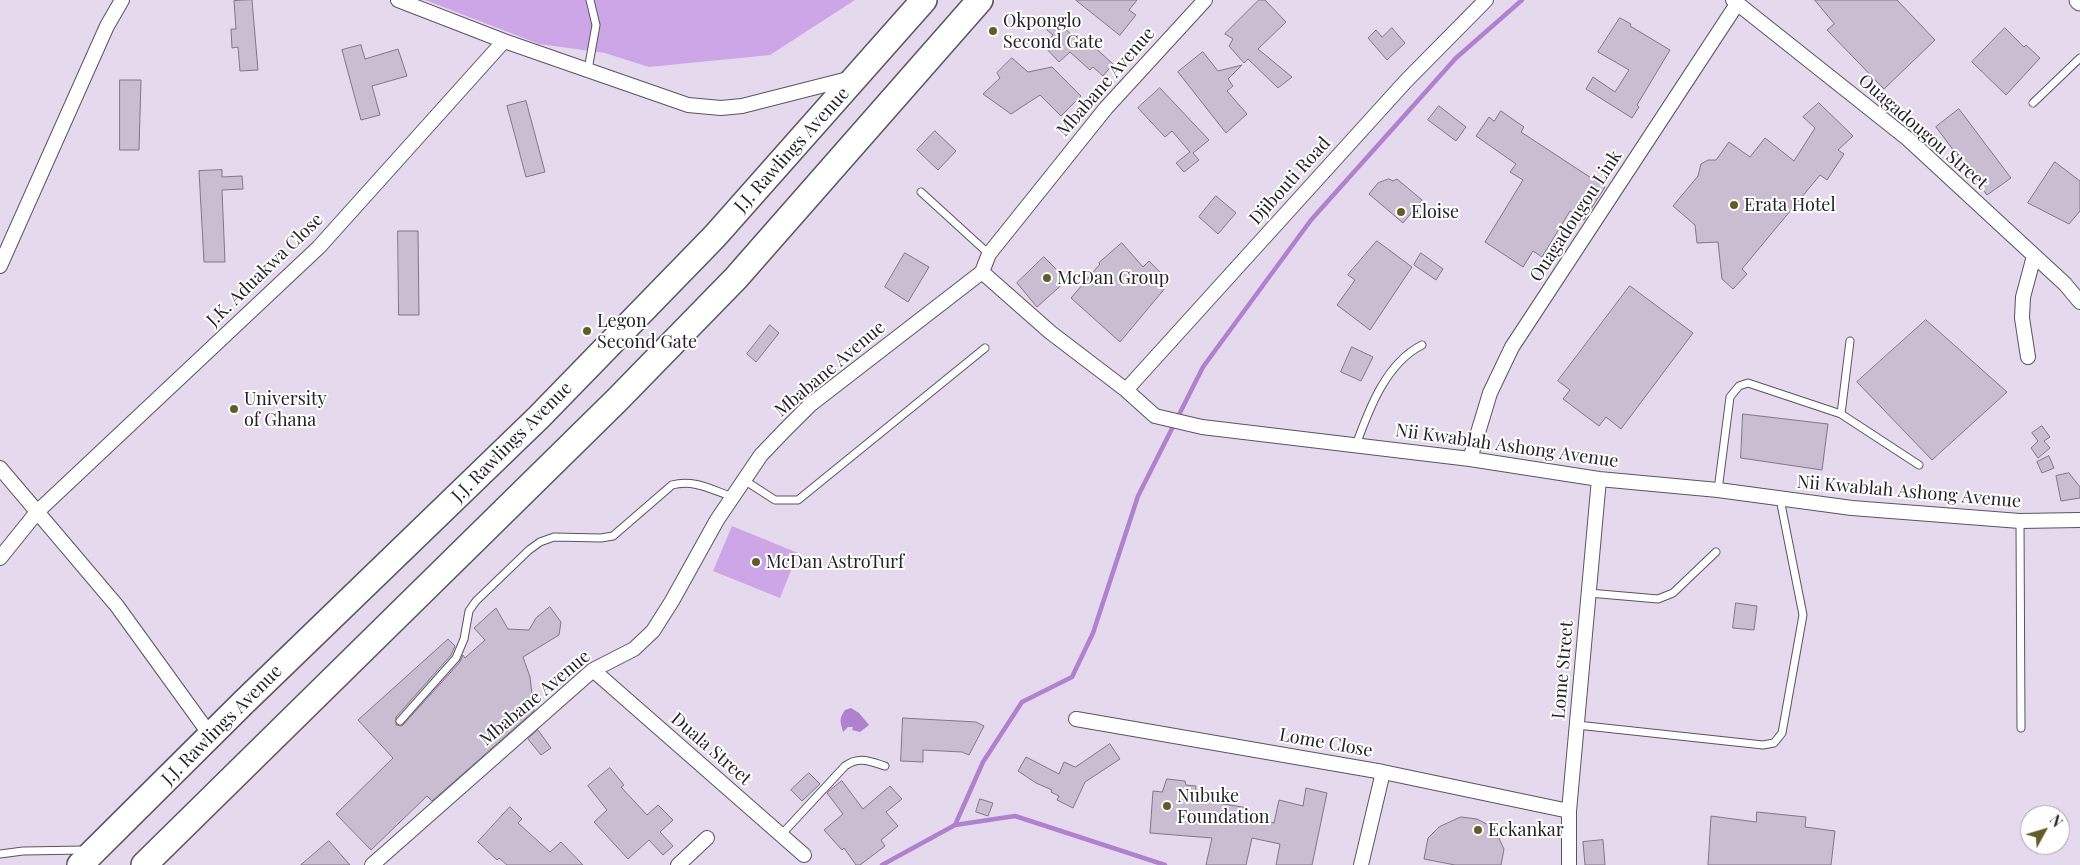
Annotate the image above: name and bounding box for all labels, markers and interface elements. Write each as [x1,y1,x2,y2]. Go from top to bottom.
place label: Okponglo Second Gate [1003,10,1103,52]
street label: Mbabane Avenue [1053,23,1159,141]
marker: Okponglo Second Gate [987,25,999,37]
street label: Ouagadougou Street [1854,70,1992,194]
street label: J.J. Rawlings Avenue [730,83,854,217]
street label: Djibouti Road [1245,133,1335,229]
street label: Ouagadougou Link [1525,146,1627,286]
place label: Erata Hotel [1744,194,1836,216]
marker: Erata Hotel [1728,199,1740,211]
place label: Eloise [1411,201,1459,223]
marker: Eloise [1395,206,1407,218]
street label: J.K. Aduakwa Close [202,209,328,331]
place label: McDan Group [1057,267,1169,289]
marker: McDan Group [1041,272,1053,284]
place label: Legon Second Gate [597,310,697,352]
street label: Mbabane Avenue [770,316,890,422]
marker: Legon Second Gate [581,325,593,337]
street label: J.J. Rawlings Avenue [447,377,577,507]
place label: University of Ghana [244,388,327,430]
marker: University of Ghana [228,403,240,415]
street label: Nii Kwablah Ashong Avenue [1394,420,1620,472]
street label: Nii Kwablah Ashong Avenue [1796,471,2022,513]
place label: McDan AstroTurf [766,551,904,573]
marker: McDan AstroTurf [750,556,762,568]
street label: Lome Street [1548,620,1578,720]
street label: Mbabane Avenue [475,645,595,751]
street label: J.J. Rawlings Avenue [157,660,287,790]
street label: Duala Street [666,708,756,790]
street label: Lome Close [1278,724,1374,762]
place label: Nubuke Foundation [1177,785,1270,828]
marker: Nubuke Foundation [1161,800,1173,812]
north arrow [2020,805,2070,855]
text: N [2046,811,2067,831]
place label: Eckankar [1488,819,1564,841]
marker: Eckankar [1472,824,1484,836]

